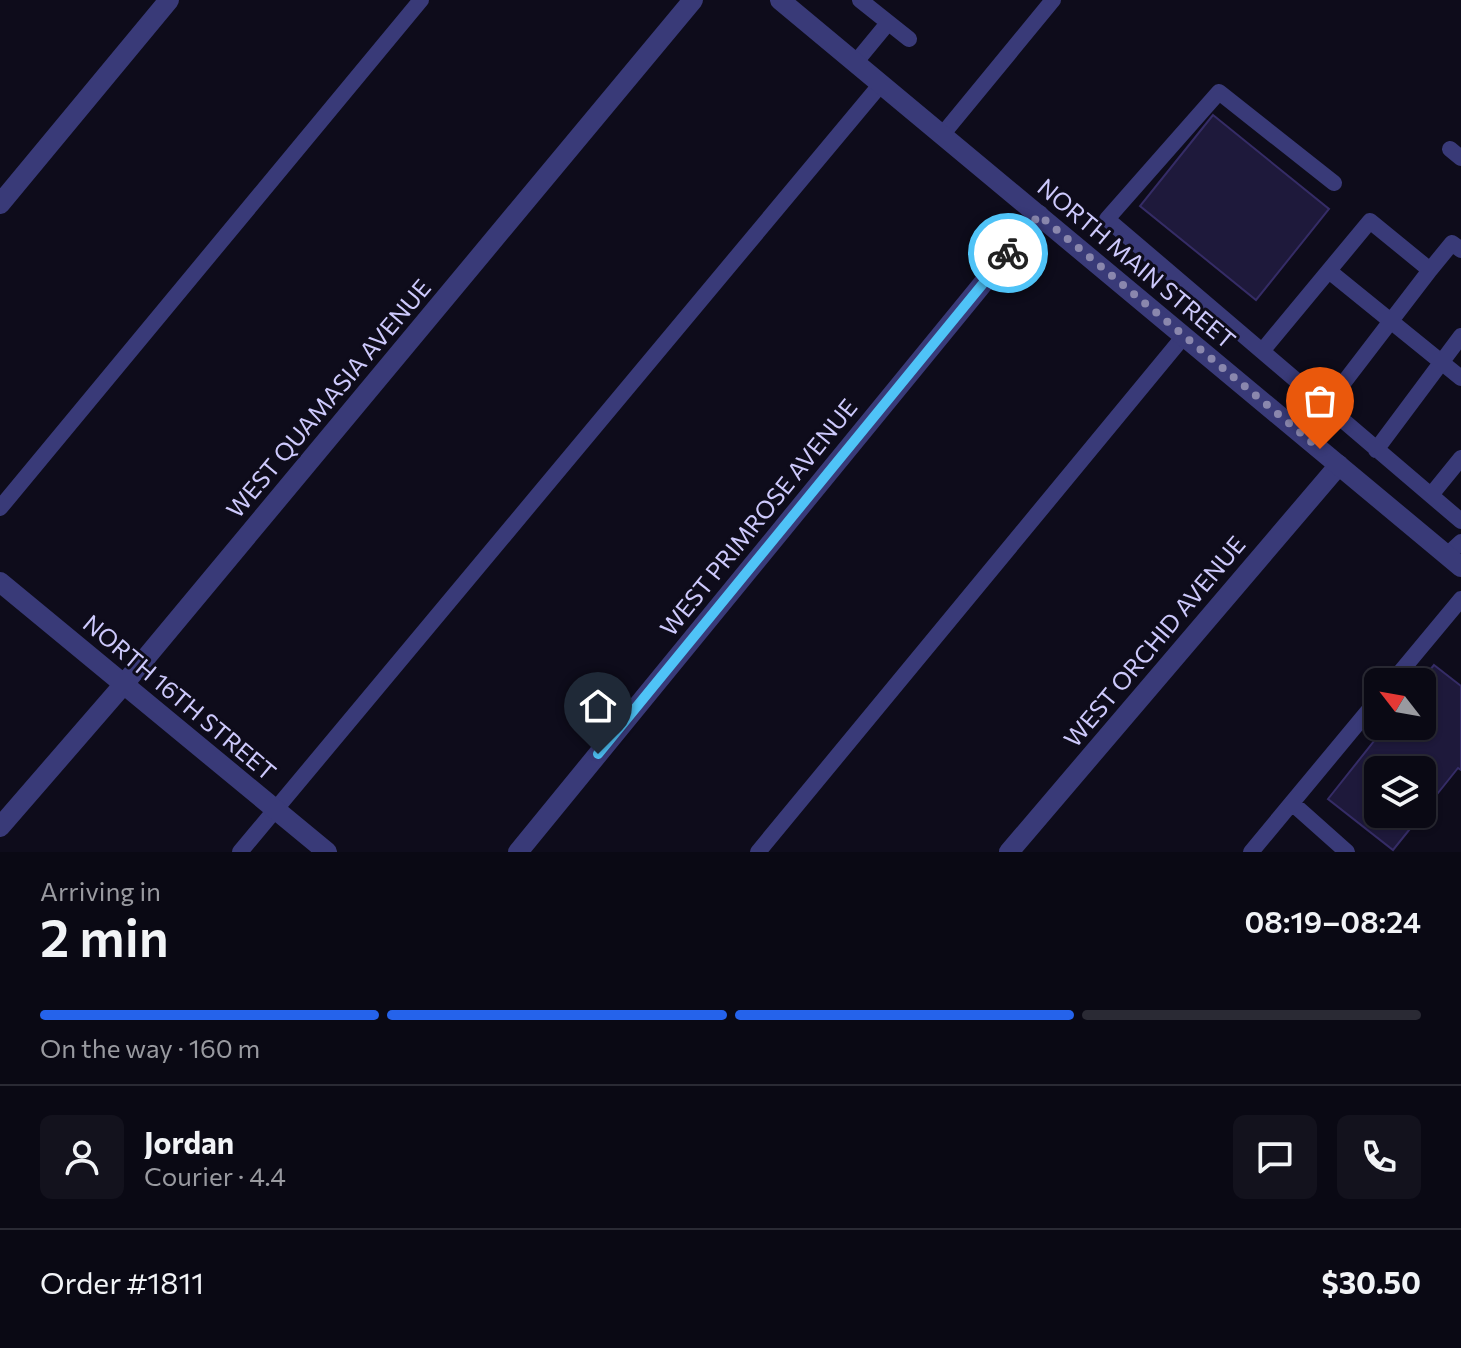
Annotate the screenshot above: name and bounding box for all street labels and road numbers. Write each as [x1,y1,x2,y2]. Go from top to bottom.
street label: NORTH MAIN STREET [1032,172,1242,354]
street label: WEST QUAMASIA AVENUE [220,273,436,523]
street label: WEST PRIMROSE AVENUE [653,392,863,642]
street label: WEST ORCHID AVENUE [1057,530,1251,752]
street label: NORTH 16TH STREET [78,608,282,786]

